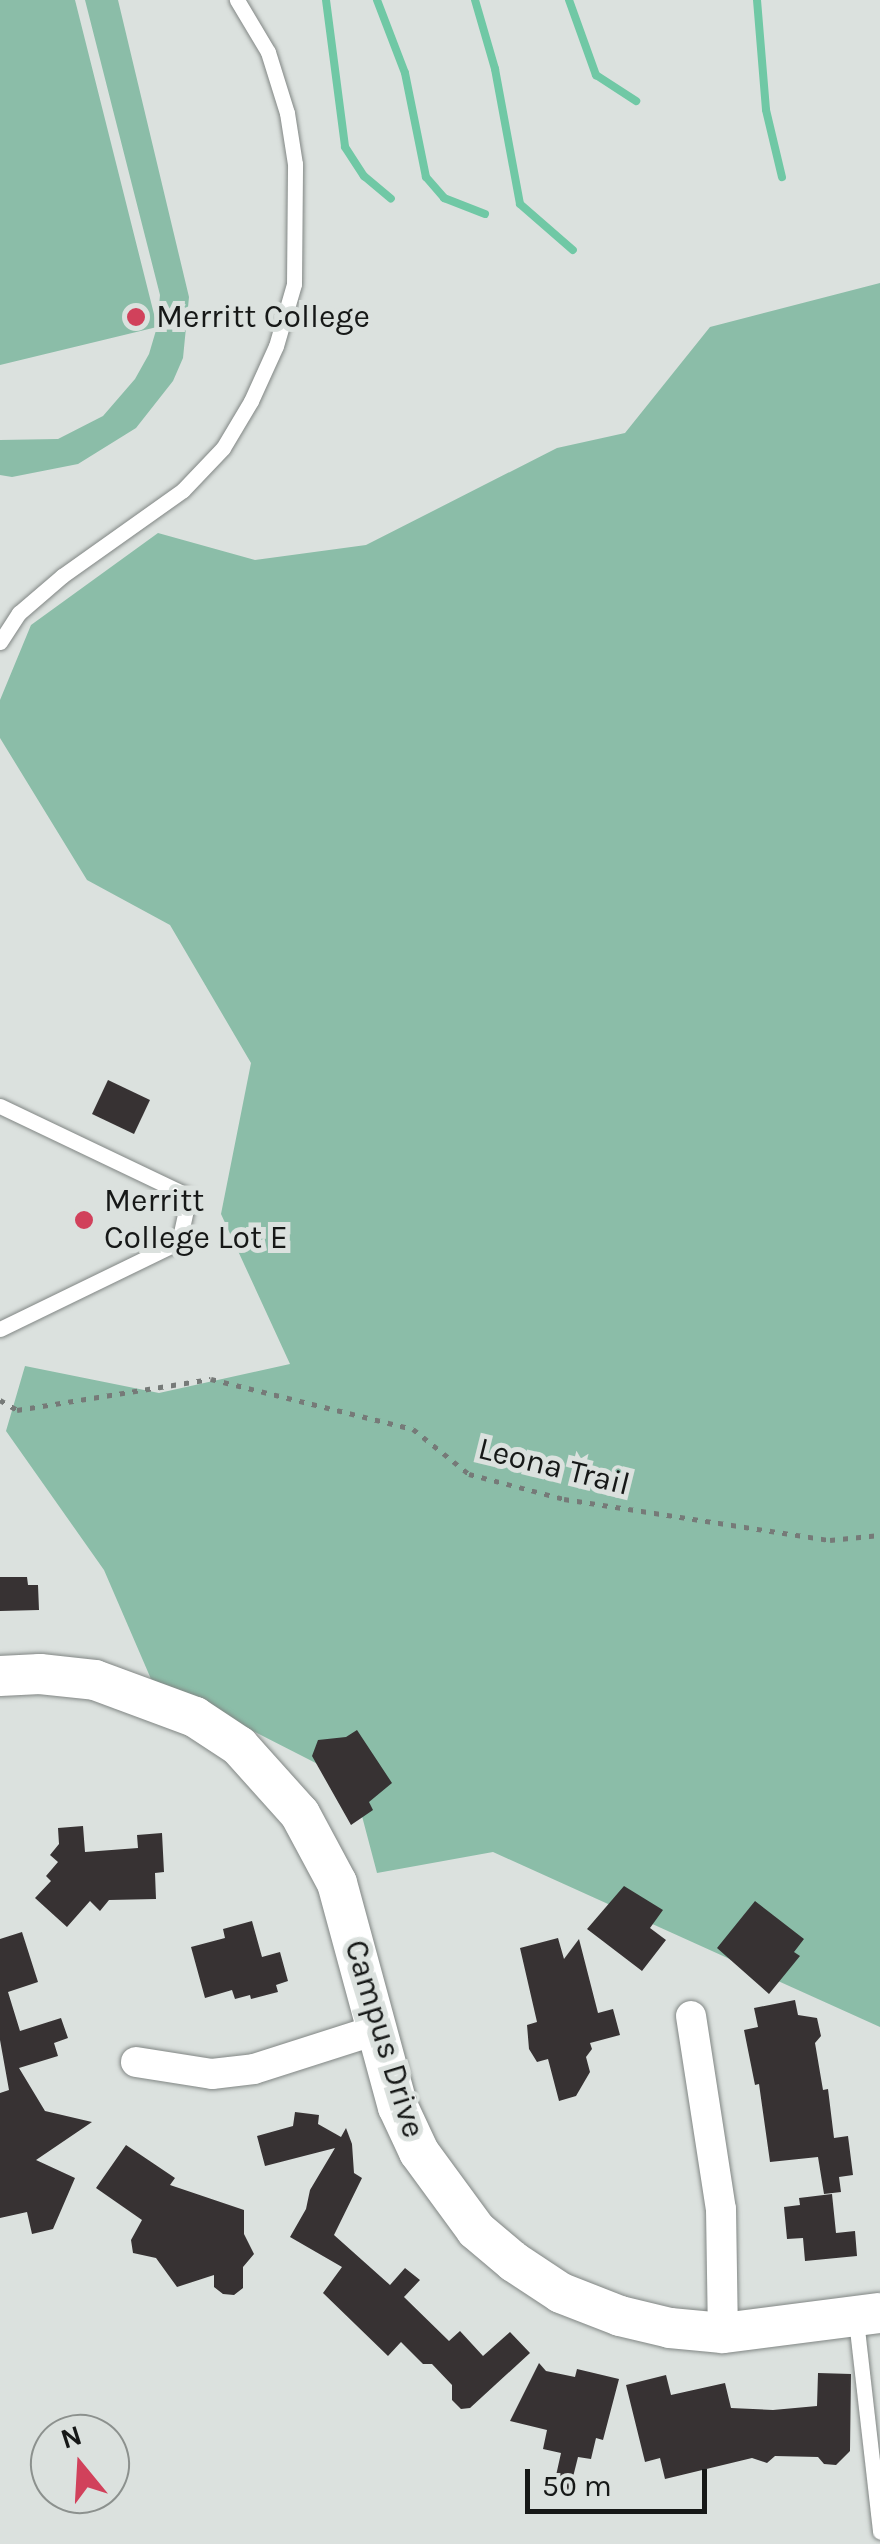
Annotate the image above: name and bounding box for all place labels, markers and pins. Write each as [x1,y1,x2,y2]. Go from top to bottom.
place label: Merritt College [156,298,370,336]
marker: Merritt College [125,306,147,328]
place label: Merritt College Lot E [104,1183,288,1258]
marker: Merritt College Lot E [73,1209,95,1231]

